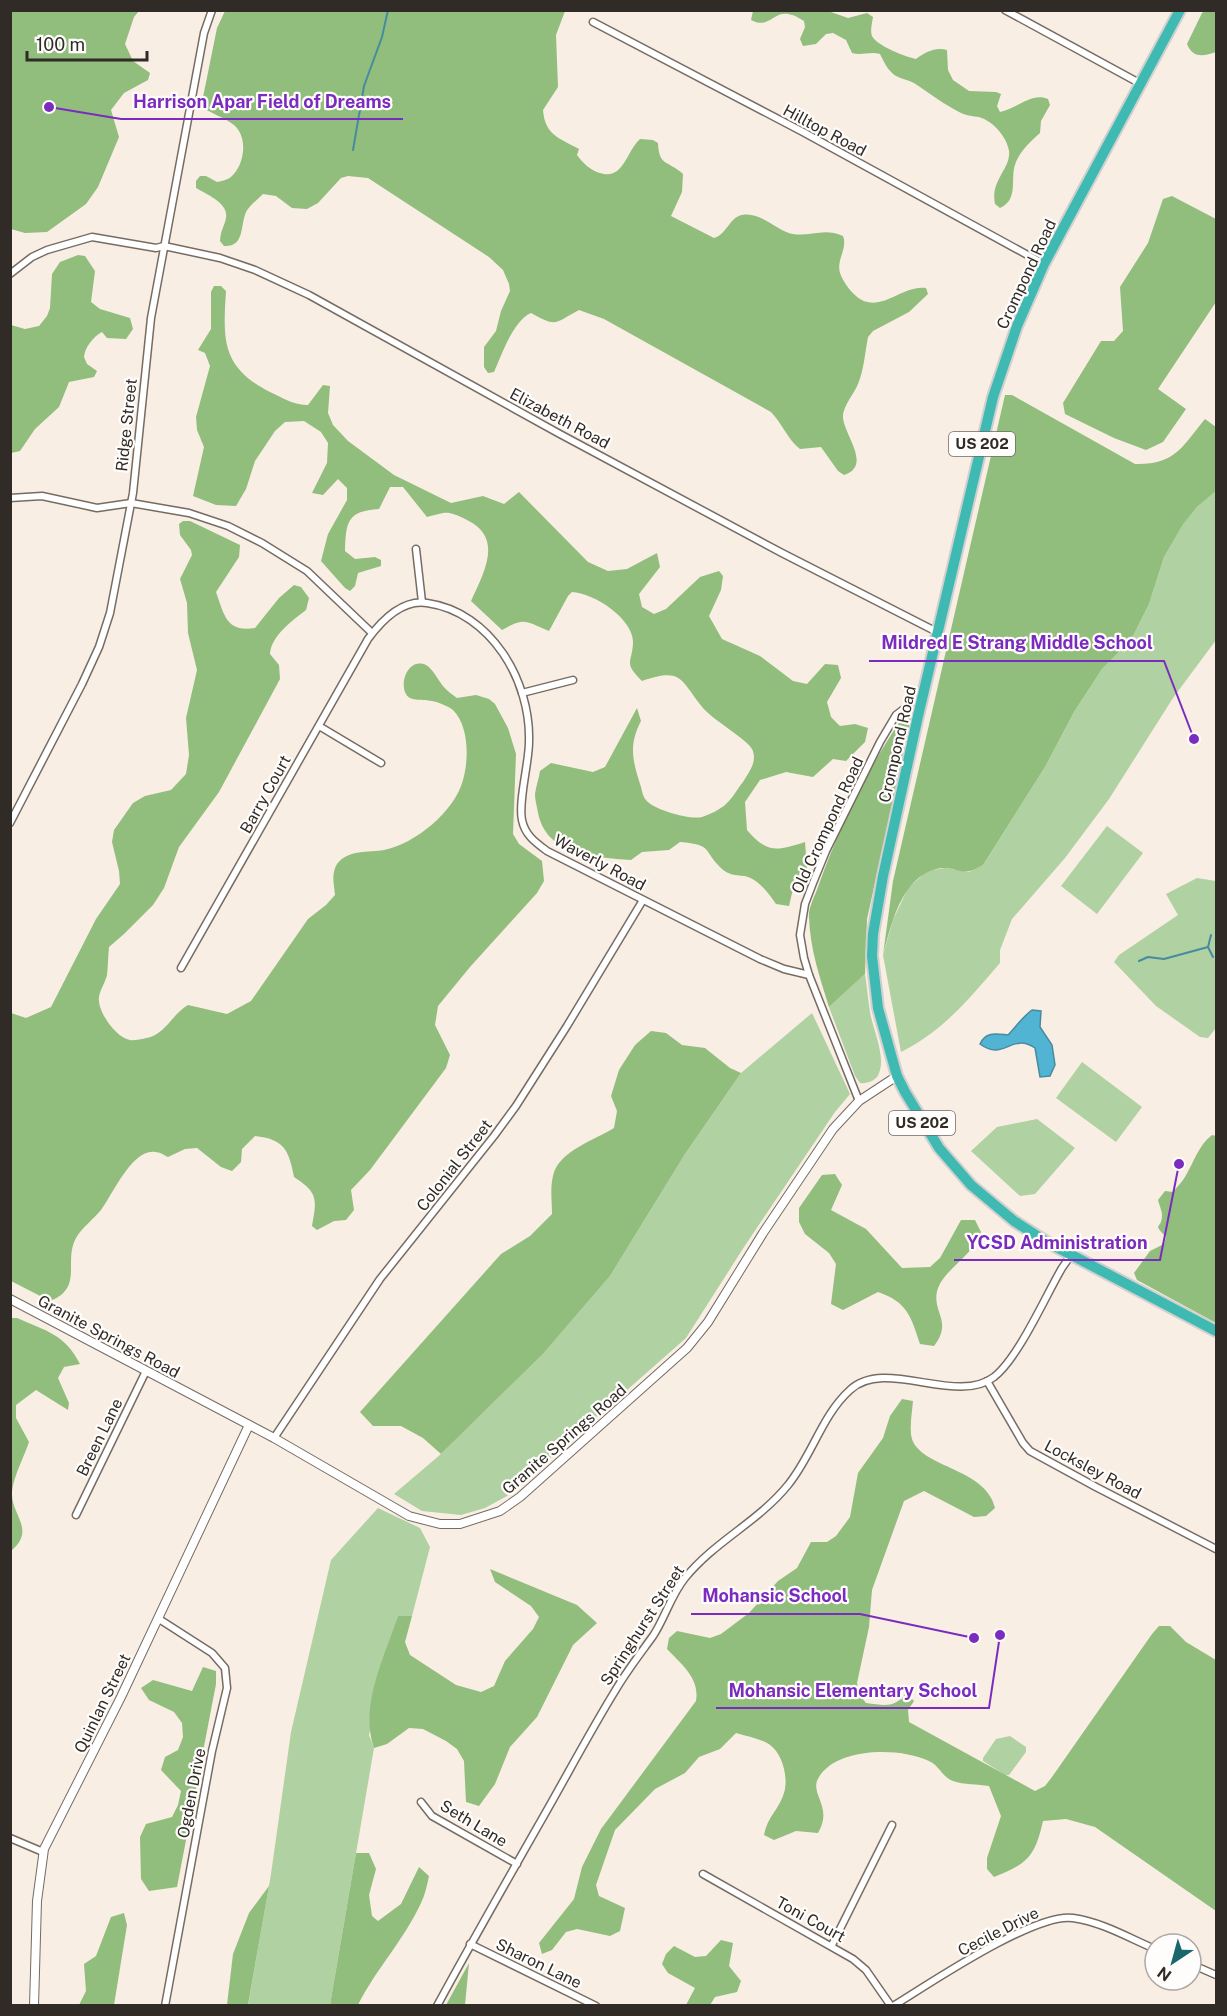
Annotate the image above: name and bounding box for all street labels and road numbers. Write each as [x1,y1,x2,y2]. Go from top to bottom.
street label: Hilltop Road [780,101,870,160]
street label: Crompond Road [993,216,1060,332]
street label: Ridge Street [112,378,141,473]
street label: Elizabeth Road [507,384,613,453]
road number: US 202 [949,432,1015,456]
street label: Crompond Road [875,684,920,804]
street label: Barry Court [236,752,295,837]
street label: Old Crompond Road [787,754,867,897]
street label: Waverly Road [551,830,649,895]
road number: US 202 [889,1111,955,1135]
street label: Colonial Street [413,1116,496,1215]
street label: Granite Springs Road [35,1291,183,1382]
street label: Granite Springs Road [499,1380,630,1498]
street label: Breen Lane [72,1395,126,1479]
street label: Locksley Road [1041,1436,1145,1503]
street label: Springhurst Street [597,1562,688,1689]
street label: Quinlan Street [70,1650,135,1756]
street label: Ogden Drive [173,1746,210,1840]
street label: Seth Lane [437,1796,511,1851]
street label: Toni Court [773,1893,849,1946]
street label: Cecile Drive [955,1903,1042,1960]
street label: Sharon Lane [493,1934,585,1992]

